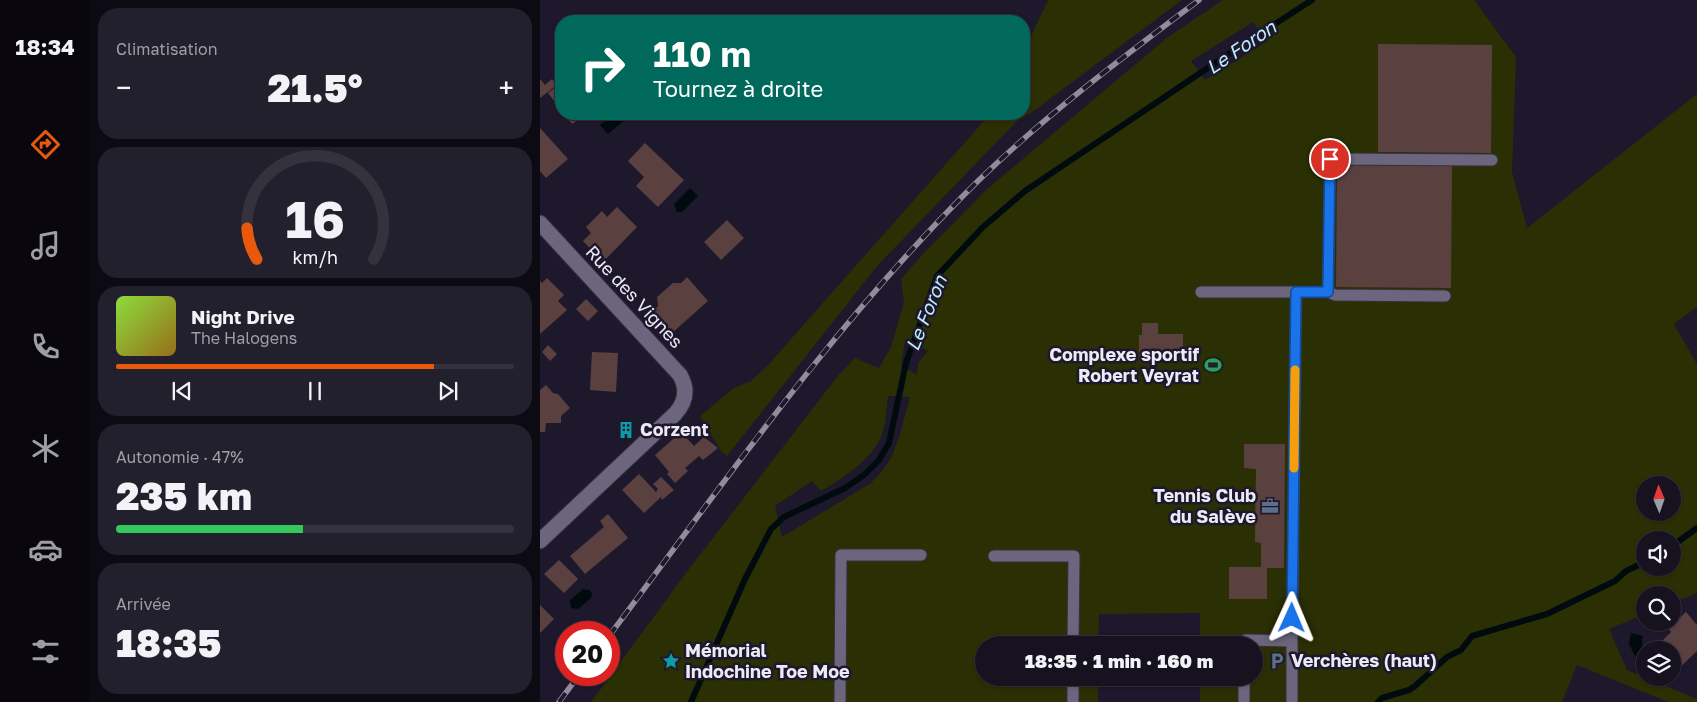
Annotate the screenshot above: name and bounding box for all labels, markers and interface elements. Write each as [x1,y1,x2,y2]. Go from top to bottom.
water label: Le Foron [1201,14,1281,78]
text: 18:34 [15,33,75,60]
text: 110 m [653,33,751,75]
icon: right [570,35,635,100]
text: Climatisation [116,39,218,59]
text: 21.5° [268,65,362,110]
text: − [116,71,131,104]
text: + [499,71,514,104]
text: Tournez à droite [653,75,823,102]
icon: directions [28,127,63,162]
pin [1309,138,1351,180]
icon: arrive [1316,145,1344,173]
text: 16 [285,187,345,249]
icon: music [28,228,63,263]
street label: Rue des Vignes [582,240,688,352]
text: km/h [292,246,338,268]
water label: Le Foron [900,271,952,354]
text: Night Drive [191,305,295,328]
text: The Halogens [191,328,297,348]
icon: phone [28,329,63,364]
place label: Complexe sportif Robert Veyrat [1049,343,1199,386]
sports icon: Complexe sportif Robert Veyrat [1203,355,1223,375]
icon: previous [168,377,196,405]
icon: pause [301,377,329,405]
icon: next [434,377,462,405]
place label: Corzent [640,418,709,440]
building icon: Corzent [616,420,636,440]
icon: climate [28,431,63,466]
text: Autonomie · 47% [116,447,244,467]
text: 235 km [116,473,252,518]
north arrow [1636,476,1681,521]
map controls [1636,476,1681,686]
place label: Tennis Club du Salève [1153,484,1256,527]
office icon: Tennis Club du Salève [1260,496,1280,516]
button: sound [1636,531,1681,576]
icon: car [28,532,63,567]
button: search [1636,586,1681,631]
position arrow [1265,591,1317,643]
text: Arrivée [116,594,171,614]
text: 18:35 [116,620,221,665]
speed limit sign: 20 [555,621,620,686]
icon: filters [28,634,63,669]
place label: Mémorial Indochine Toe Moe [685,639,850,682]
button: layers [1636,641,1681,686]
text: 18:35 · 1 min · 160 m [1025,649,1213,672]
place label: Verchères (haut) [1291,649,1437,671]
place icon: Mémorial Indochine Toe Moe [661,651,681,671]
parking icon: Verchères (haut) [1267,651,1287,671]

